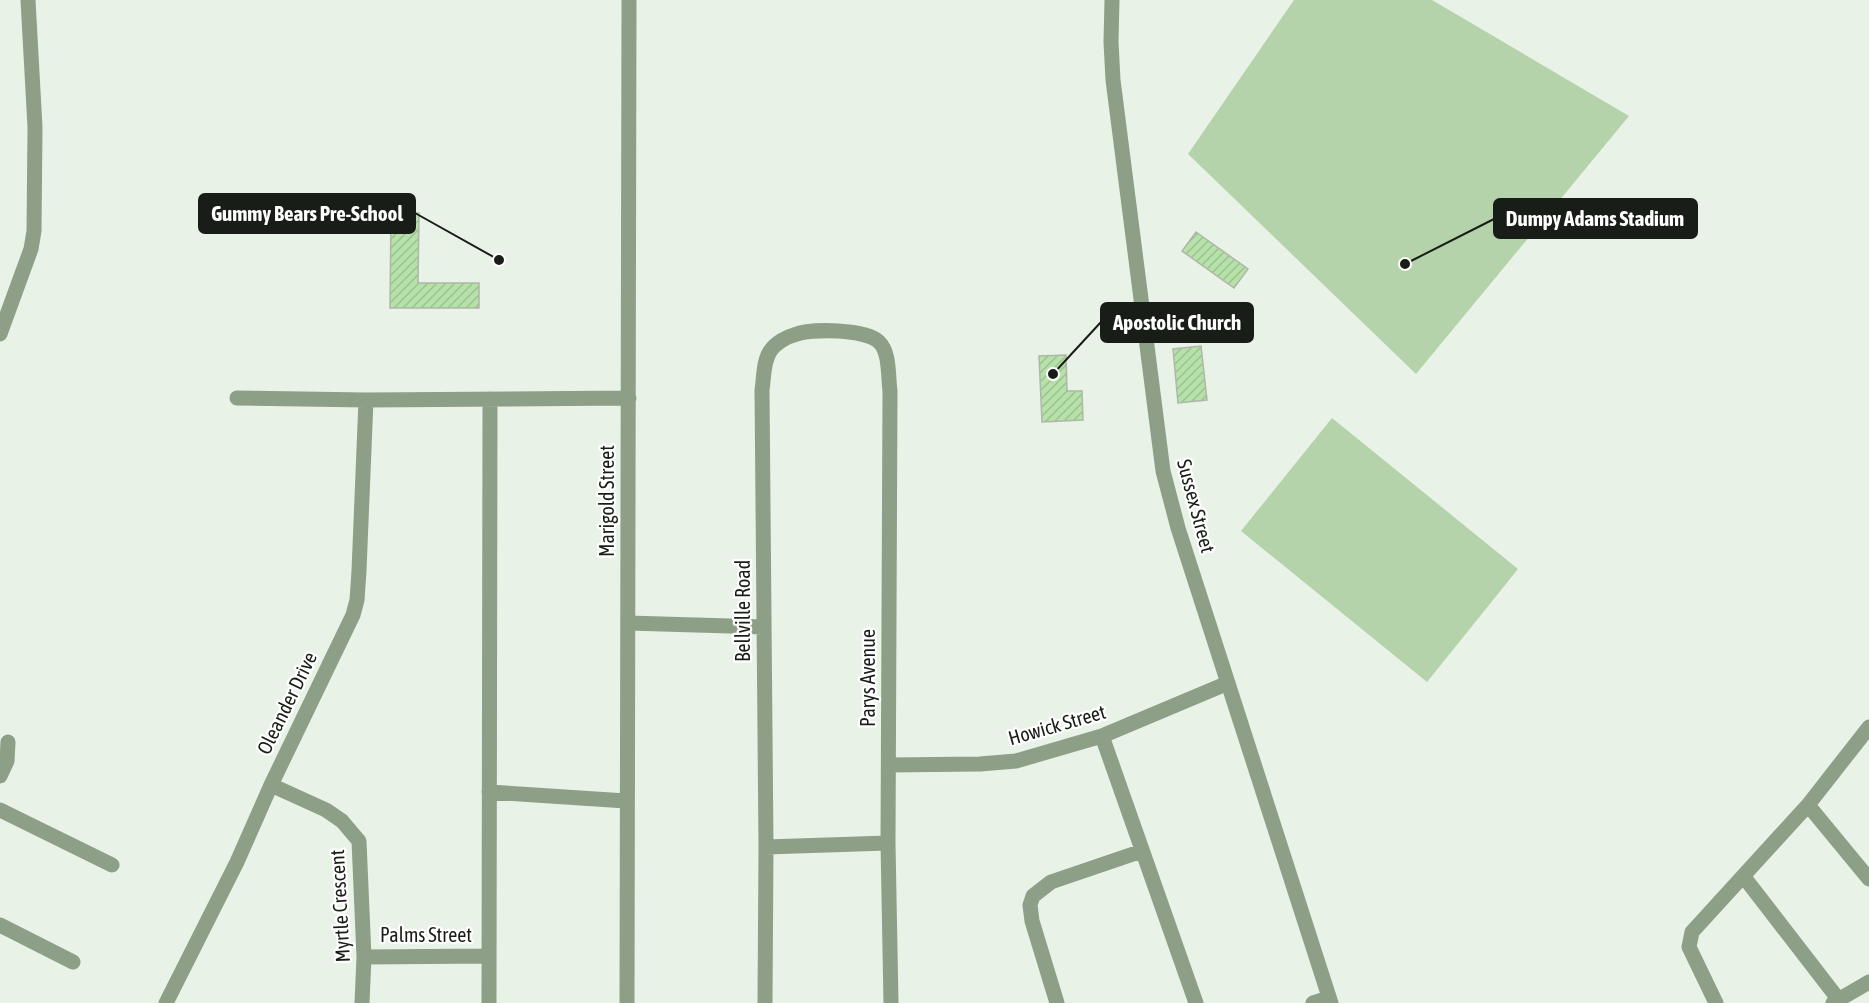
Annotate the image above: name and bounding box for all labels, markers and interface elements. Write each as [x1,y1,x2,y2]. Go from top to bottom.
callout: Gummy Bears Pre-School [199,194,415,233]
callout: Dumpy Adams Stadium [1494,199,1697,238]
text: Gummy Bears Pre-School [211,201,403,225]
text: Dumpy Adams Stadium [1506,206,1684,230]
callout: Apostolic Church [1101,303,1253,342]
text: Apostolic Church [1112,310,1241,334]
street label: Marigold Street [595,445,618,557]
street label: Sussex Street [1173,457,1220,555]
street label: Bellville Road [731,560,754,662]
street label: Parys Avenue [856,629,879,727]
street label: Oleander Drive [252,648,321,758]
street label: Howick Street [1006,700,1108,749]
street label: Myrtle Crescent [325,849,354,963]
street label: Palms Street [380,923,472,946]

